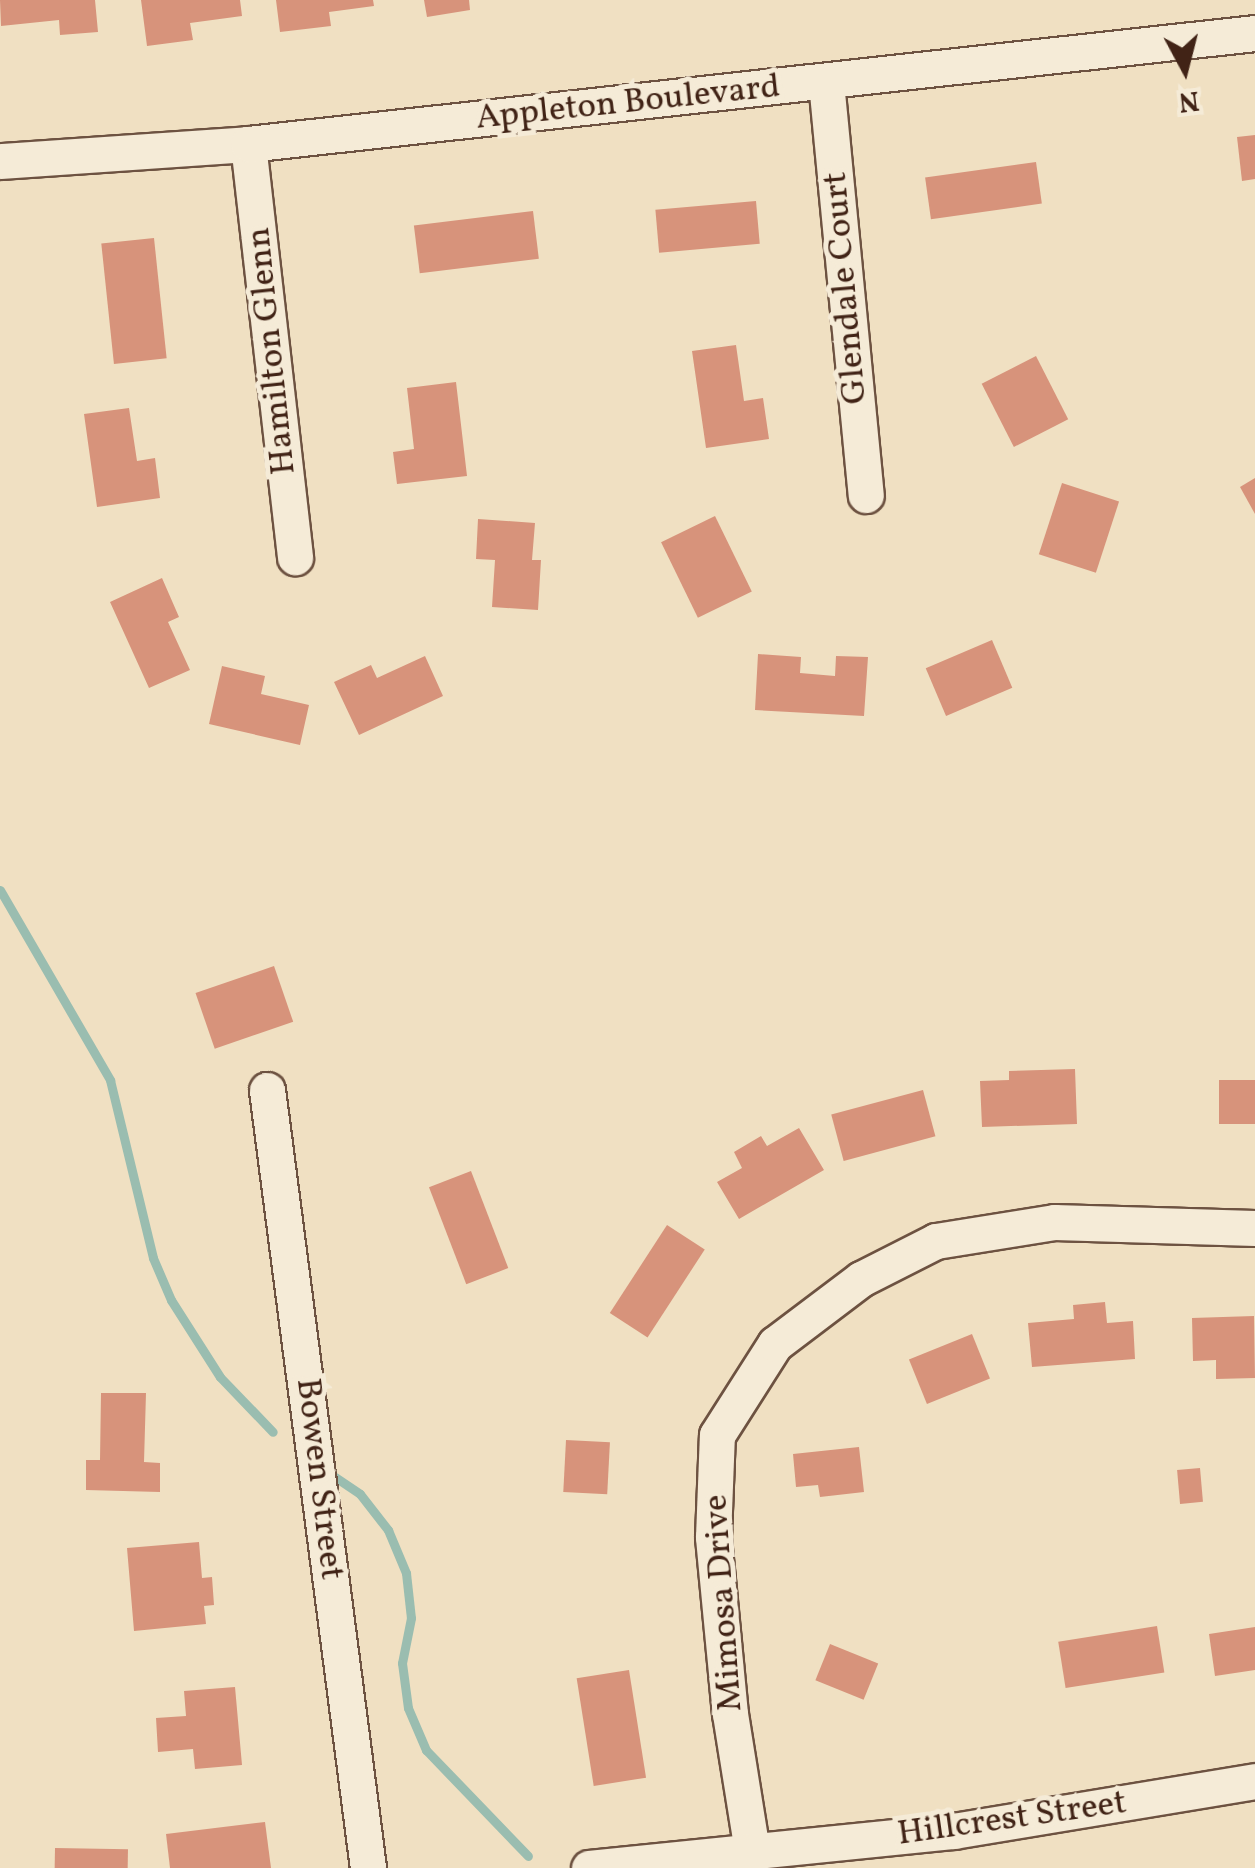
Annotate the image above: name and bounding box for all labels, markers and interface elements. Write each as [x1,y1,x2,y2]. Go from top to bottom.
north arrow [1135,20,1235,120]
street label: Appleton Boulevard [474,66,782,140]
text: N [1176,80,1201,121]
street label: Glendale Court [815,170,877,406]
street label: Hamilton Glenn [238,225,306,477]
street label: Bowen Street [286,1376,352,1582]
street label: Mimosa Drive [695,1493,753,1713]
street label: Hillcrest Street [895,1782,1129,1856]

